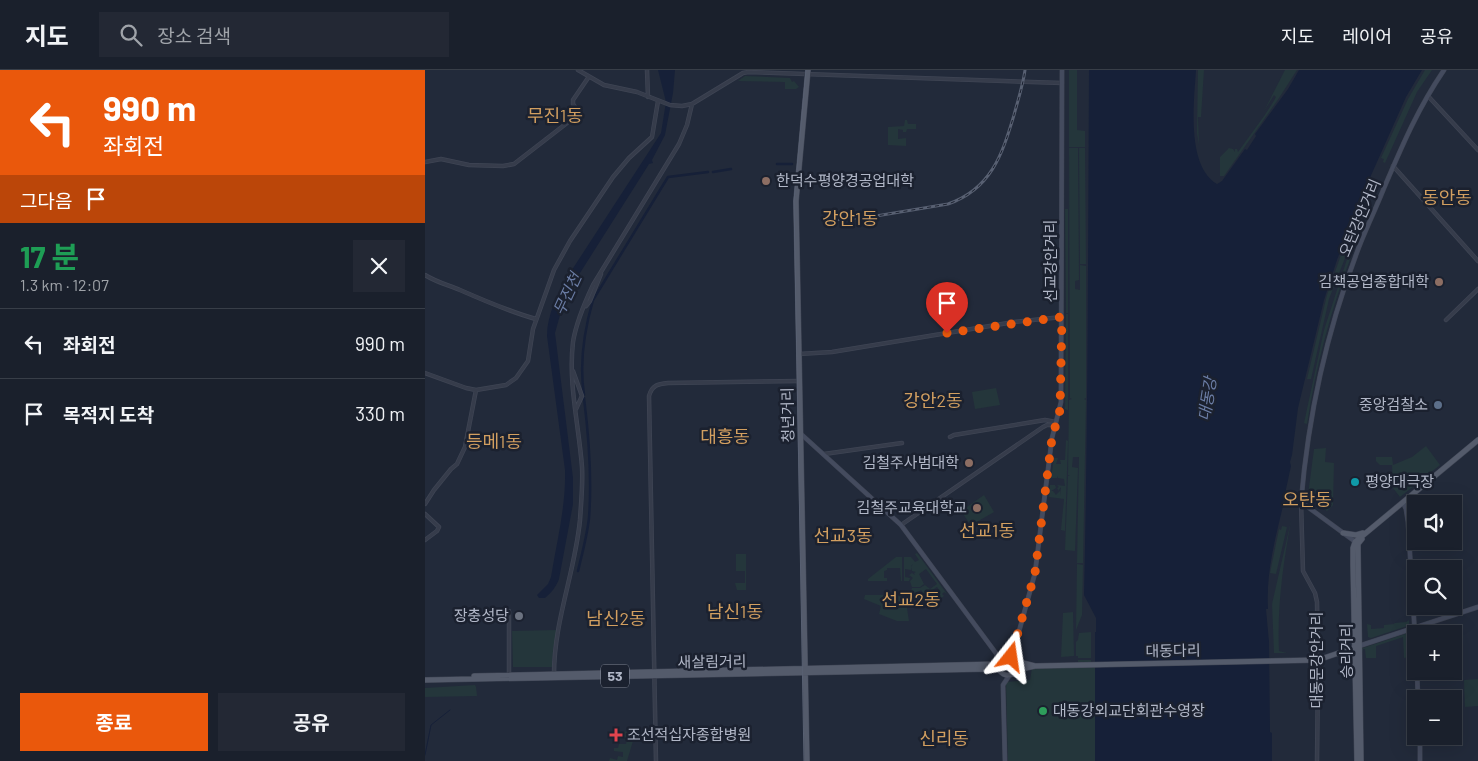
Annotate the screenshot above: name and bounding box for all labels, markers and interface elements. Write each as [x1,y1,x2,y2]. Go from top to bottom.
search box [99,12,449,57]
text: 지도 [25,21,69,50]
icon: search [117,21,145,49]
text: 장소 검색 [157,24,231,47]
text: 지도 [1281,25,1314,47]
text: 레이어 [1342,25,1392,47]
text: 공유 [1420,25,1453,47]
text: 990 m [103,86,196,128]
icon: left [20,90,85,155]
district label: 무진1동 [527,104,583,126]
text: 좌회전 [103,132,164,158]
place label: 한덕수평양경공업대학 [776,171,914,189]
marker: 한덕수평양경공업대학 [760,175,772,187]
street label: 오탄강안거리 [1335,176,1384,259]
icon: arrive [82,185,110,213]
district label: 동안동 [1422,186,1472,208]
text: 그다음 [20,189,72,212]
district label: 강안1동 [822,207,878,229]
street label: 선교강안거리 [1041,220,1059,302]
text: 17 분 [20,238,79,274]
button: close [353,240,405,292]
water label: 무진천 [549,268,585,318]
place label: 김책공업종합대학 [1319,272,1429,290]
text: 1.3 km · 12:07 [20,275,109,294]
marker: 김책공업종합대학 [1433,276,1445,288]
pin [926,282,968,333]
icon: arrive [933,289,961,317]
icon: left [20,330,48,358]
text: 990 m [355,332,405,355]
text: 좌회전 [63,333,115,356]
water label: 대동강 [1194,373,1220,422]
street label: 청년거리 [778,387,796,443]
district label: 강안2동 [903,389,963,411]
place label: 중앙검찰소 [1359,395,1428,413]
marker: 중앙검찰소 [1432,399,1444,411]
icon: arrive [20,400,48,428]
text: 330 m [355,402,405,425]
text: 목적지 도착 [63,403,154,426]
district label: 대흥동 [700,425,750,447]
district label: 등메1동 [466,430,522,452]
place label: 김철주사범대학 [862,453,959,471]
marker: 김철주사범대학 [963,457,975,469]
place label: 평양대극장 [1365,472,1434,490]
marker: 평양대극장 [1349,476,1361,488]
district label: 오탄동 [1282,488,1332,510]
map controls [1407,495,1462,745]
button: sound [1407,495,1462,550]
place label: 김철주교육대학교 [857,498,967,516]
marker: 김철주교육대학교 [971,502,983,514]
district label: 선교1동 [959,519,1015,541]
district label: 선교3동 [814,524,872,546]
button: search [1407,560,1462,615]
district label: 선교2동 [881,588,941,610]
district label: 남신1동 [707,600,763,622]
place label: 장충성당 [454,606,509,624]
district label: 남신2동 [586,607,646,629]
marker: 장충성당 [513,610,525,622]
street label: 대동문강안거리 [1307,612,1325,708]
street label: 승리거리 [1337,623,1355,679]
button: + [1407,625,1462,680]
position arrow [984,630,1036,682]
street label: 대동다리 [1145,641,1201,659]
street label: 새살림거리 [677,651,747,671]
road number: 53 [601,664,629,688]
button: − [1407,690,1462,745]
button: 종료 [20,693,208,751]
button: 공유 [218,693,405,751]
place label: 대동강외교단회관수영장 [1053,701,1205,719]
marker: 대동강외교단회관수영장 [1037,705,1049,717]
place label: 조선적십자종합병원 [627,725,751,743]
district label: 신리동 [919,727,969,749]
marker: 조선적십자종합병원 [609,728,623,742]

